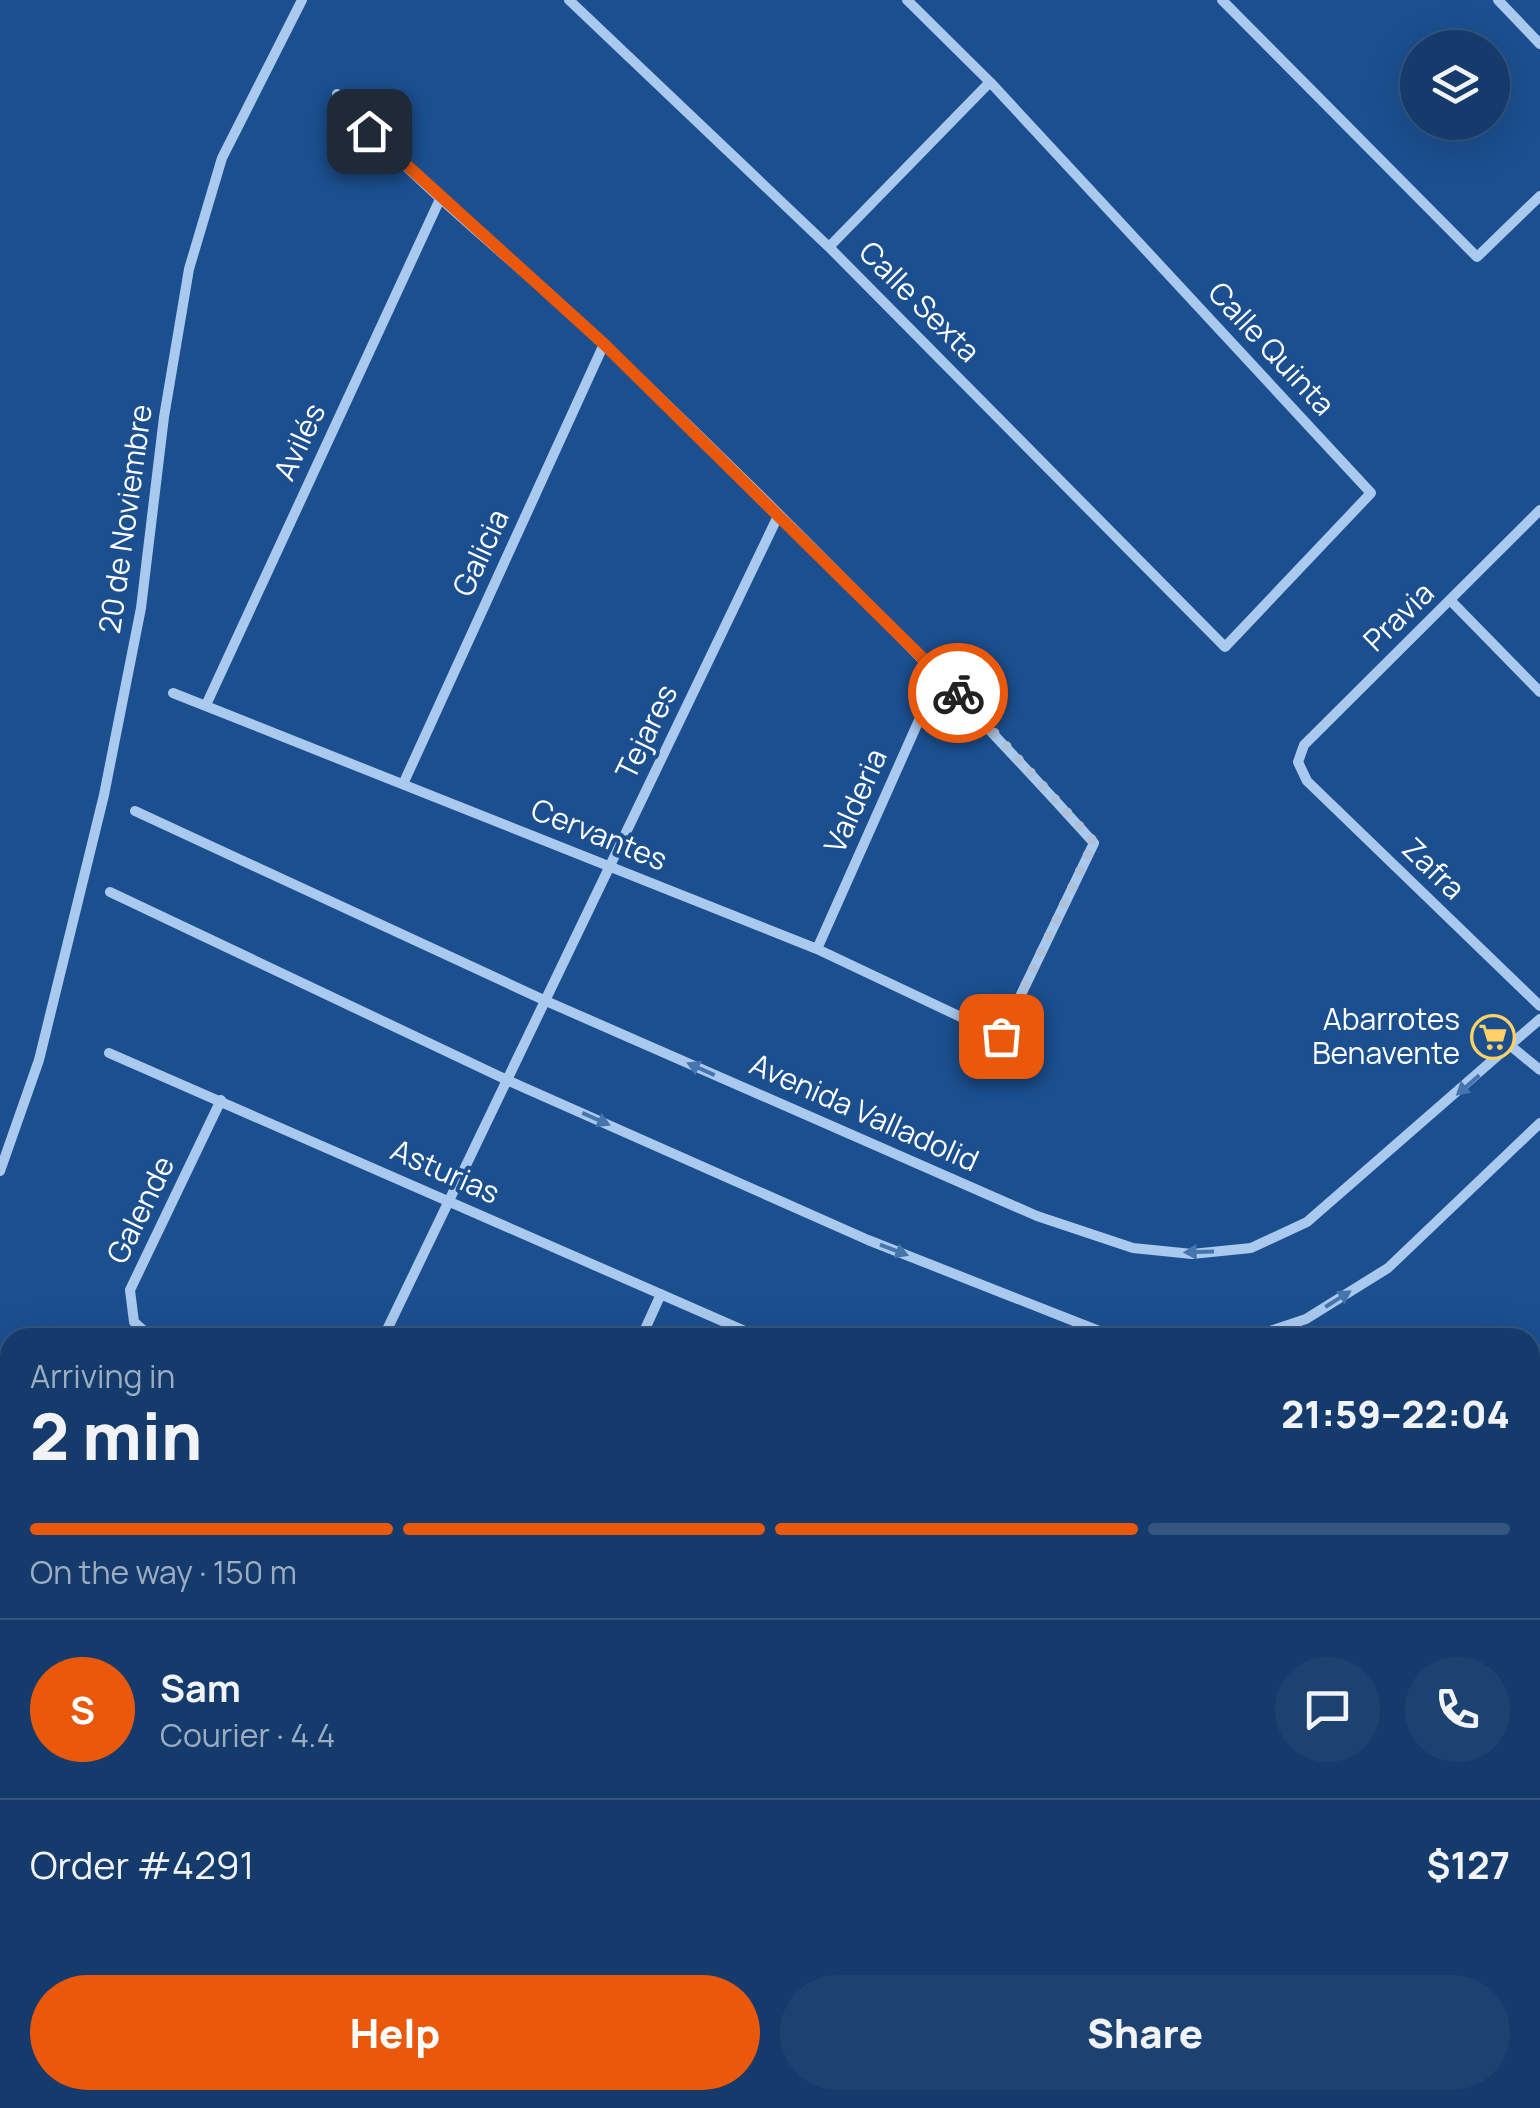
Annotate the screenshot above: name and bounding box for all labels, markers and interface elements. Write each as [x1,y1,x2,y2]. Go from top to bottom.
map controls [1400,30,1510,140]
button: layers [1400,30,1510,140]
pin [327,89,412,174]
icon: home [342,104,397,159]
street label: Calle Sexta [851,231,990,370]
street label: Calle Quinta [1200,272,1345,424]
street label: Avilés [263,396,334,486]
street label: 20 de Noviembre [88,402,161,636]
street label: Galicia [442,502,518,603]
street label: Pravia [1354,572,1442,660]
courier [908,643,1008,743]
icon: bike [931,666,986,721]
street label: Tejares [605,677,686,786]
street label: Valderia [813,742,896,859]
street label: Cervantes [525,788,674,879]
street label: Zafra [1394,828,1474,908]
pin [959,994,1044,1079]
place label: Abarrotes Benavente [1312,998,1460,1073]
icon: bag [974,1009,1029,1064]
supermarket icon: Abarrotes Benavente [1470,1014,1516,1060]
street label: Avenida Valladolid [744,1043,985,1180]
one-way arrow [686,1060,715,1077]
one-way arrow [1455,1073,1480,1095]
one-way arrow [581,1111,611,1127]
street label: Asturias [385,1129,506,1213]
street label: Galende [96,1149,183,1270]
one-way arrow [879,1243,909,1259]
one-way arrow [1183,1244,1215,1260]
one-way arrow [1324,1291,1352,1308]
text: Arriving in [30,1354,175,1398]
text: 21:59–22:04 [1281,1387,1510,1439]
text: 2 min [30,1391,202,1480]
text: On the way · 150 m [30,1550,297,1594]
button: chat [1275,1657,1380,1762]
button: phone [1405,1657,1510,1762]
text: Sam [160,1661,241,1713]
text: S [70,1683,95,1735]
text: Courier · 4.4 [160,1713,335,1757]
text: Order #4291 [30,1838,254,1890]
text: $127 [1427,1838,1510,1890]
button: Help [30,1975,760,2090]
button: Share [780,1975,1510,2090]

